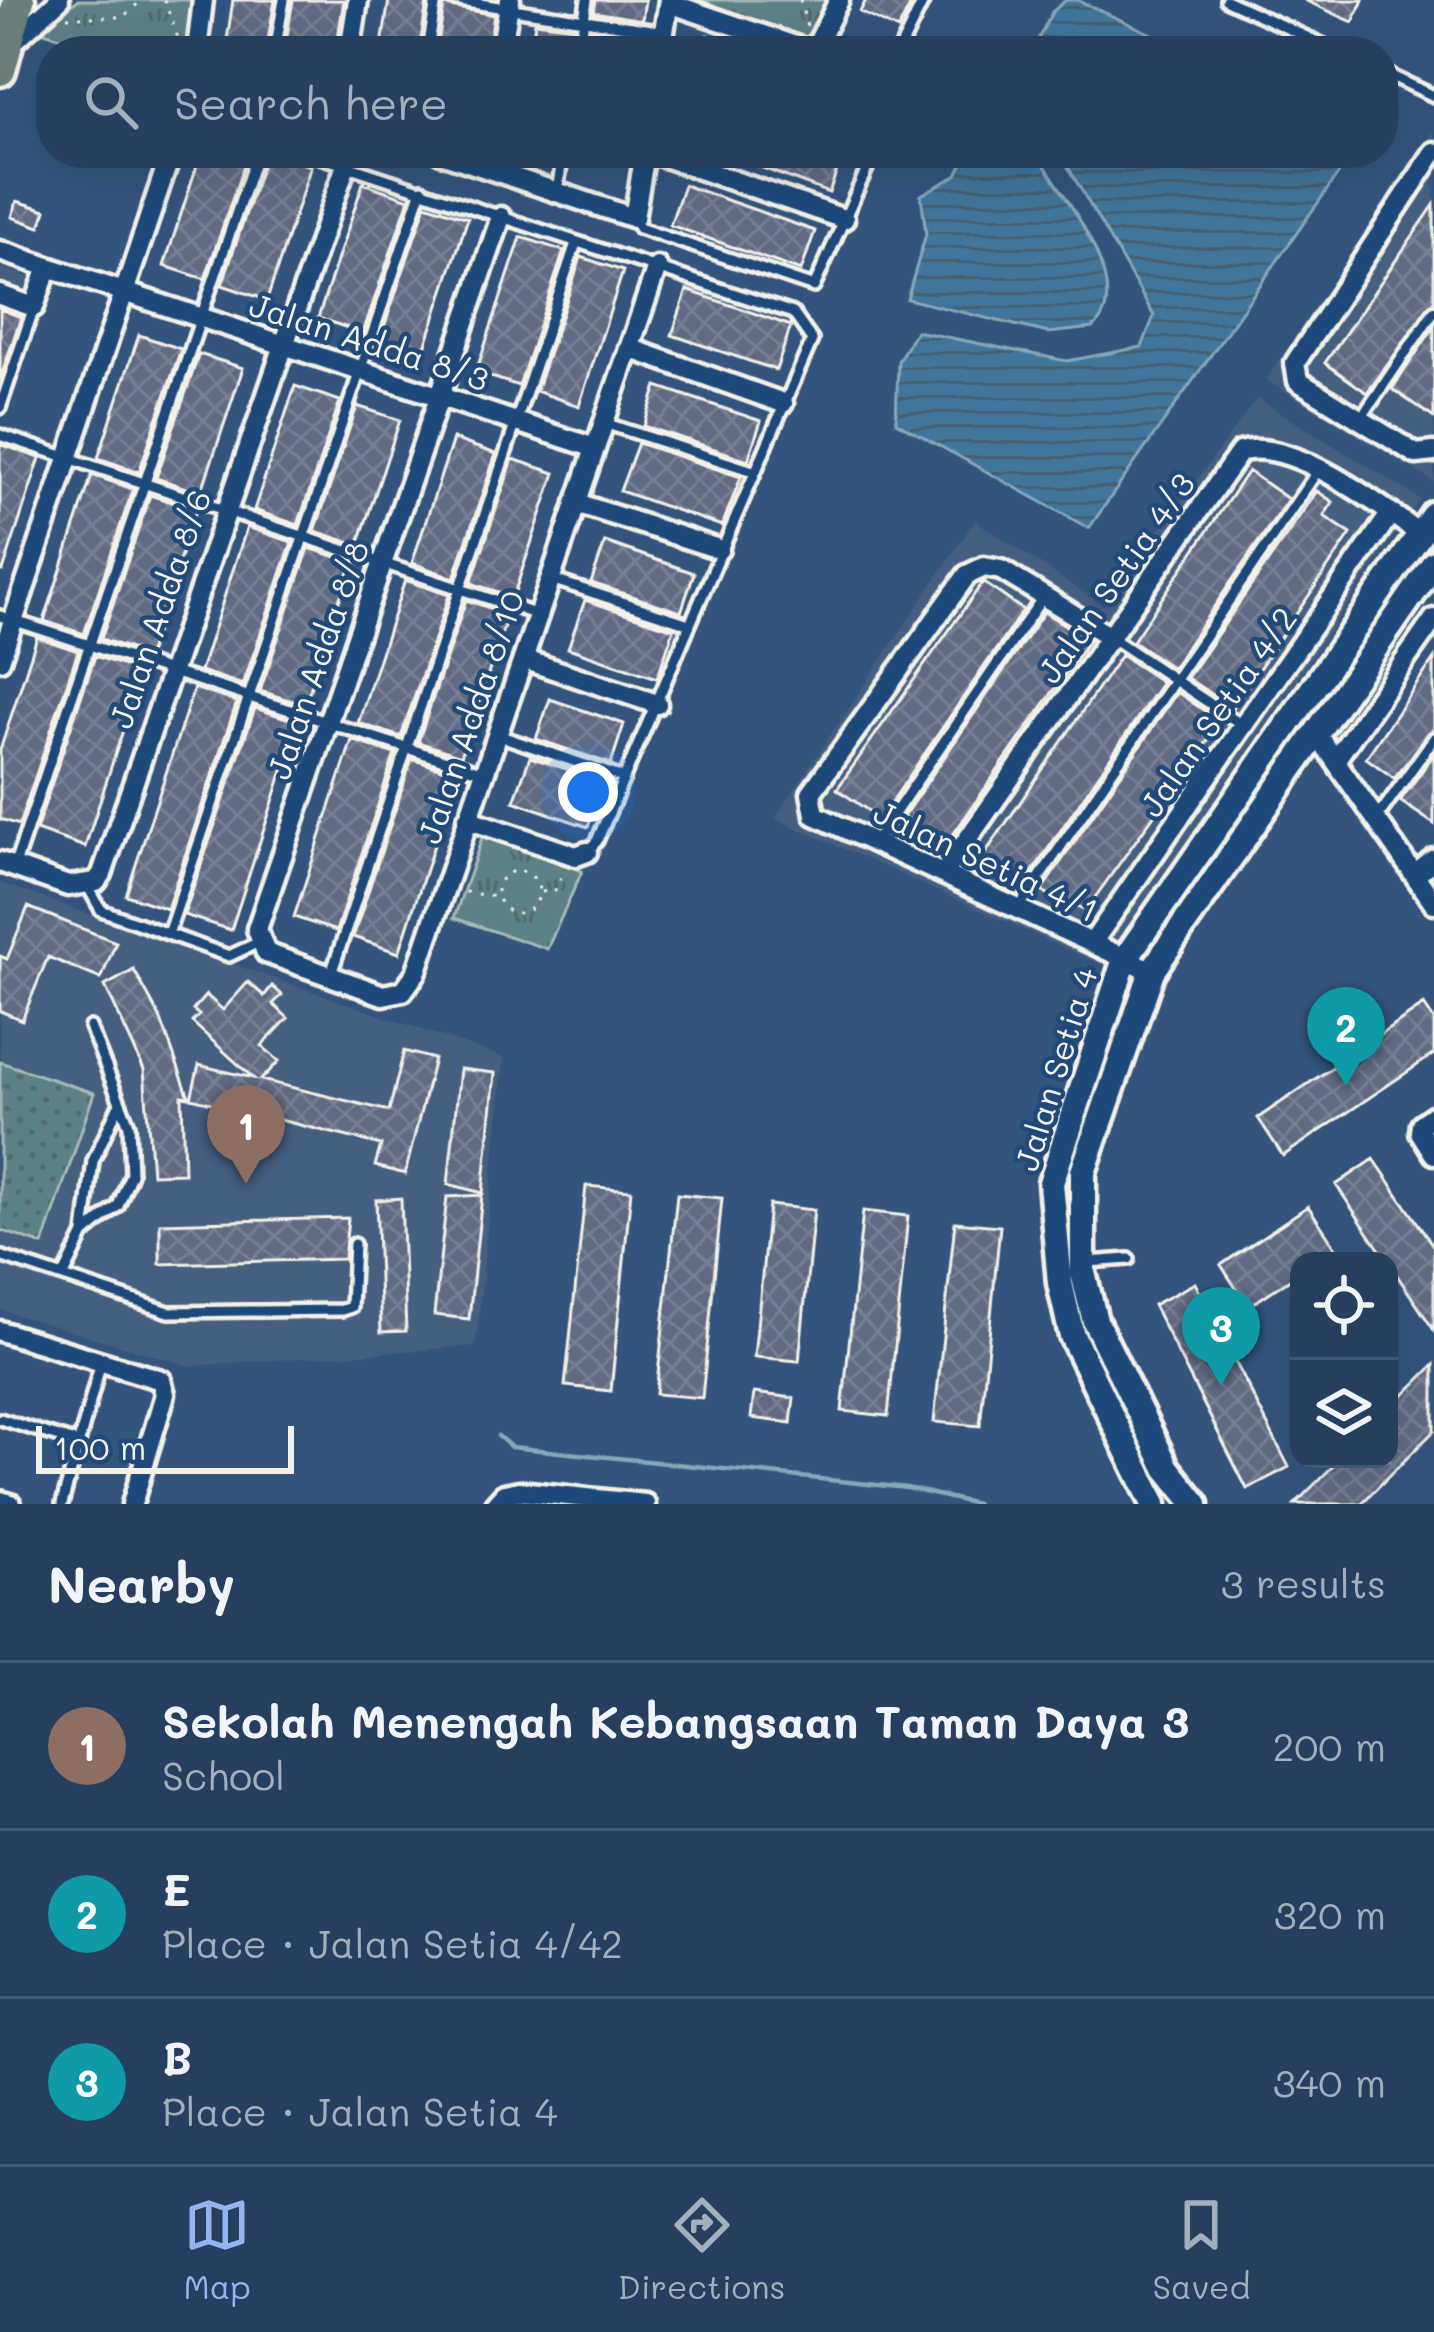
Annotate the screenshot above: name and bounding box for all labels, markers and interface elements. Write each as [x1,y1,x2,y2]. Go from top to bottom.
search box [36,36,1398,168]
icon: search [78,69,144,135]
text: Search here [174,73,448,131]
street label: Jalan Adda 8/3 [245,282,494,399]
street label: Jalan Setia 4/3 [1026,464,1203,691]
street label: Jalan Adda 8/6 [98,484,220,733]
street label: Jalan Adda 8/8 [256,535,378,784]
street label: Jalan Adda 8/10 [406,584,533,849]
street label: Jalan Setia 4/2 [1129,598,1305,824]
your location [558,762,618,822]
street label: Jalan Setia 4/1 [868,789,1106,930]
street label: Jalan Setia 4 [1003,961,1106,1175]
pin: 2 [1307,987,1385,1086]
pin: 1 [207,1085,285,1184]
map controls [1290,1252,1398,1468]
button: locate [1290,1252,1398,1360]
pin: 3 [1182,1287,1260,1386]
button: layers [1290,1360,1398,1468]
scale bar [36,1420,294,1473]
text: 100 m [54,1425,146,1468]
text: Nearby [48,1549,235,1616]
text: 3 results [1221,1557,1386,1608]
text: Sekolah Menengah Kebangsaan Taman Daya 3 [162,1691,1189,1749]
text: 1 [78,1720,96,1771]
text: 200 m [1273,1720,1386,1771]
text: School [162,1749,285,1800]
text: E [162,1859,191,1917]
text: 2 [76,1888,98,1939]
text: 320 m [1274,1888,1386,1939]
text: Place · Jalan Setia 4/42 [162,1917,623,1968]
text: B [162,2027,192,2085]
text: 3 [75,2056,99,2107]
text: 340 m [1273,2056,1386,2107]
text: Place · Jalan Setia 4 [162,2085,558,2136]
tab: Map [184,2192,251,2307]
tab: Directions [618,2192,785,2307]
tab: Saved [1153,2192,1250,2307]

